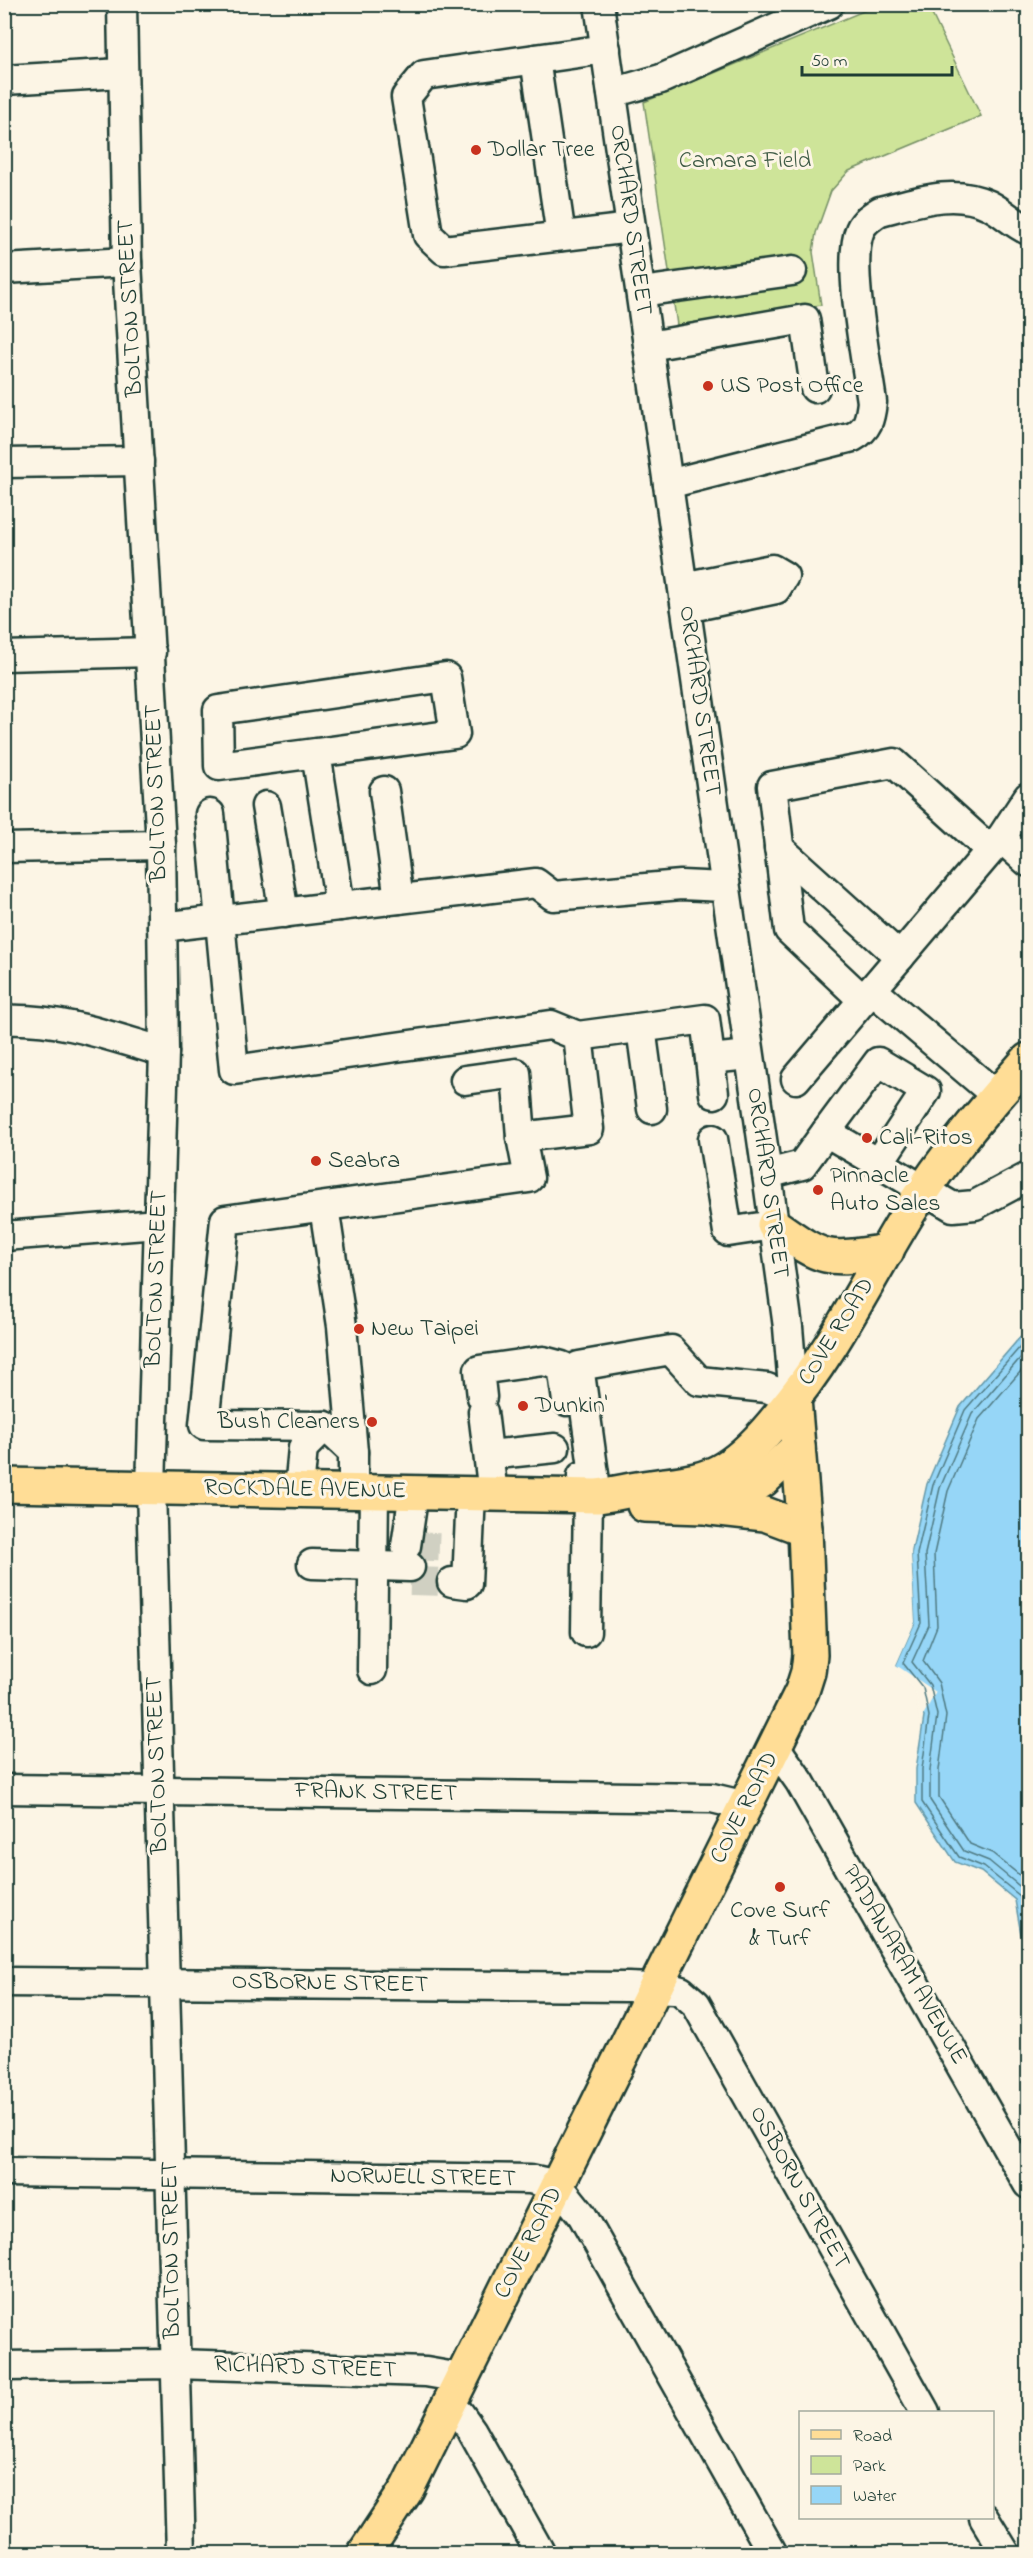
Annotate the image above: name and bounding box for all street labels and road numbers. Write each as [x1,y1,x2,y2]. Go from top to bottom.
street label: ORCHARD STREET [599,123,661,318]
street label: BOLTON STREET [109,218,153,399]
street label: ORCHARD STREET [668,604,730,799]
street label: BOLTON STREET [136,703,178,883]
street label: ORCHARD STREET [736,1086,798,1281]
street label: BOLTON STREET [136,1189,178,1369]
street label: COVE ROAD [790,1271,884,1393]
street label: ROCKDALE AVENUE [203,1471,407,1509]
street label: BOLTON STREET [137,1675,179,1855]
street label: COVE ROAD [702,1746,788,1870]
street label: FRANK STREET [293,1774,458,1812]
street label: PADANARAM AVENUE [832,1858,976,2072]
street label: OSBORNE STREET [231,1965,429,2003]
street label: OSBORN STREET [739,2100,859,2276]
street label: NORWELL STREET [330,2159,517,2197]
street label: BOLTON STREET [153,2161,191,2340]
street label: COVE ROAD [486,2181,572,2305]
street label: RICHARD STREET [213,2347,397,2389]

